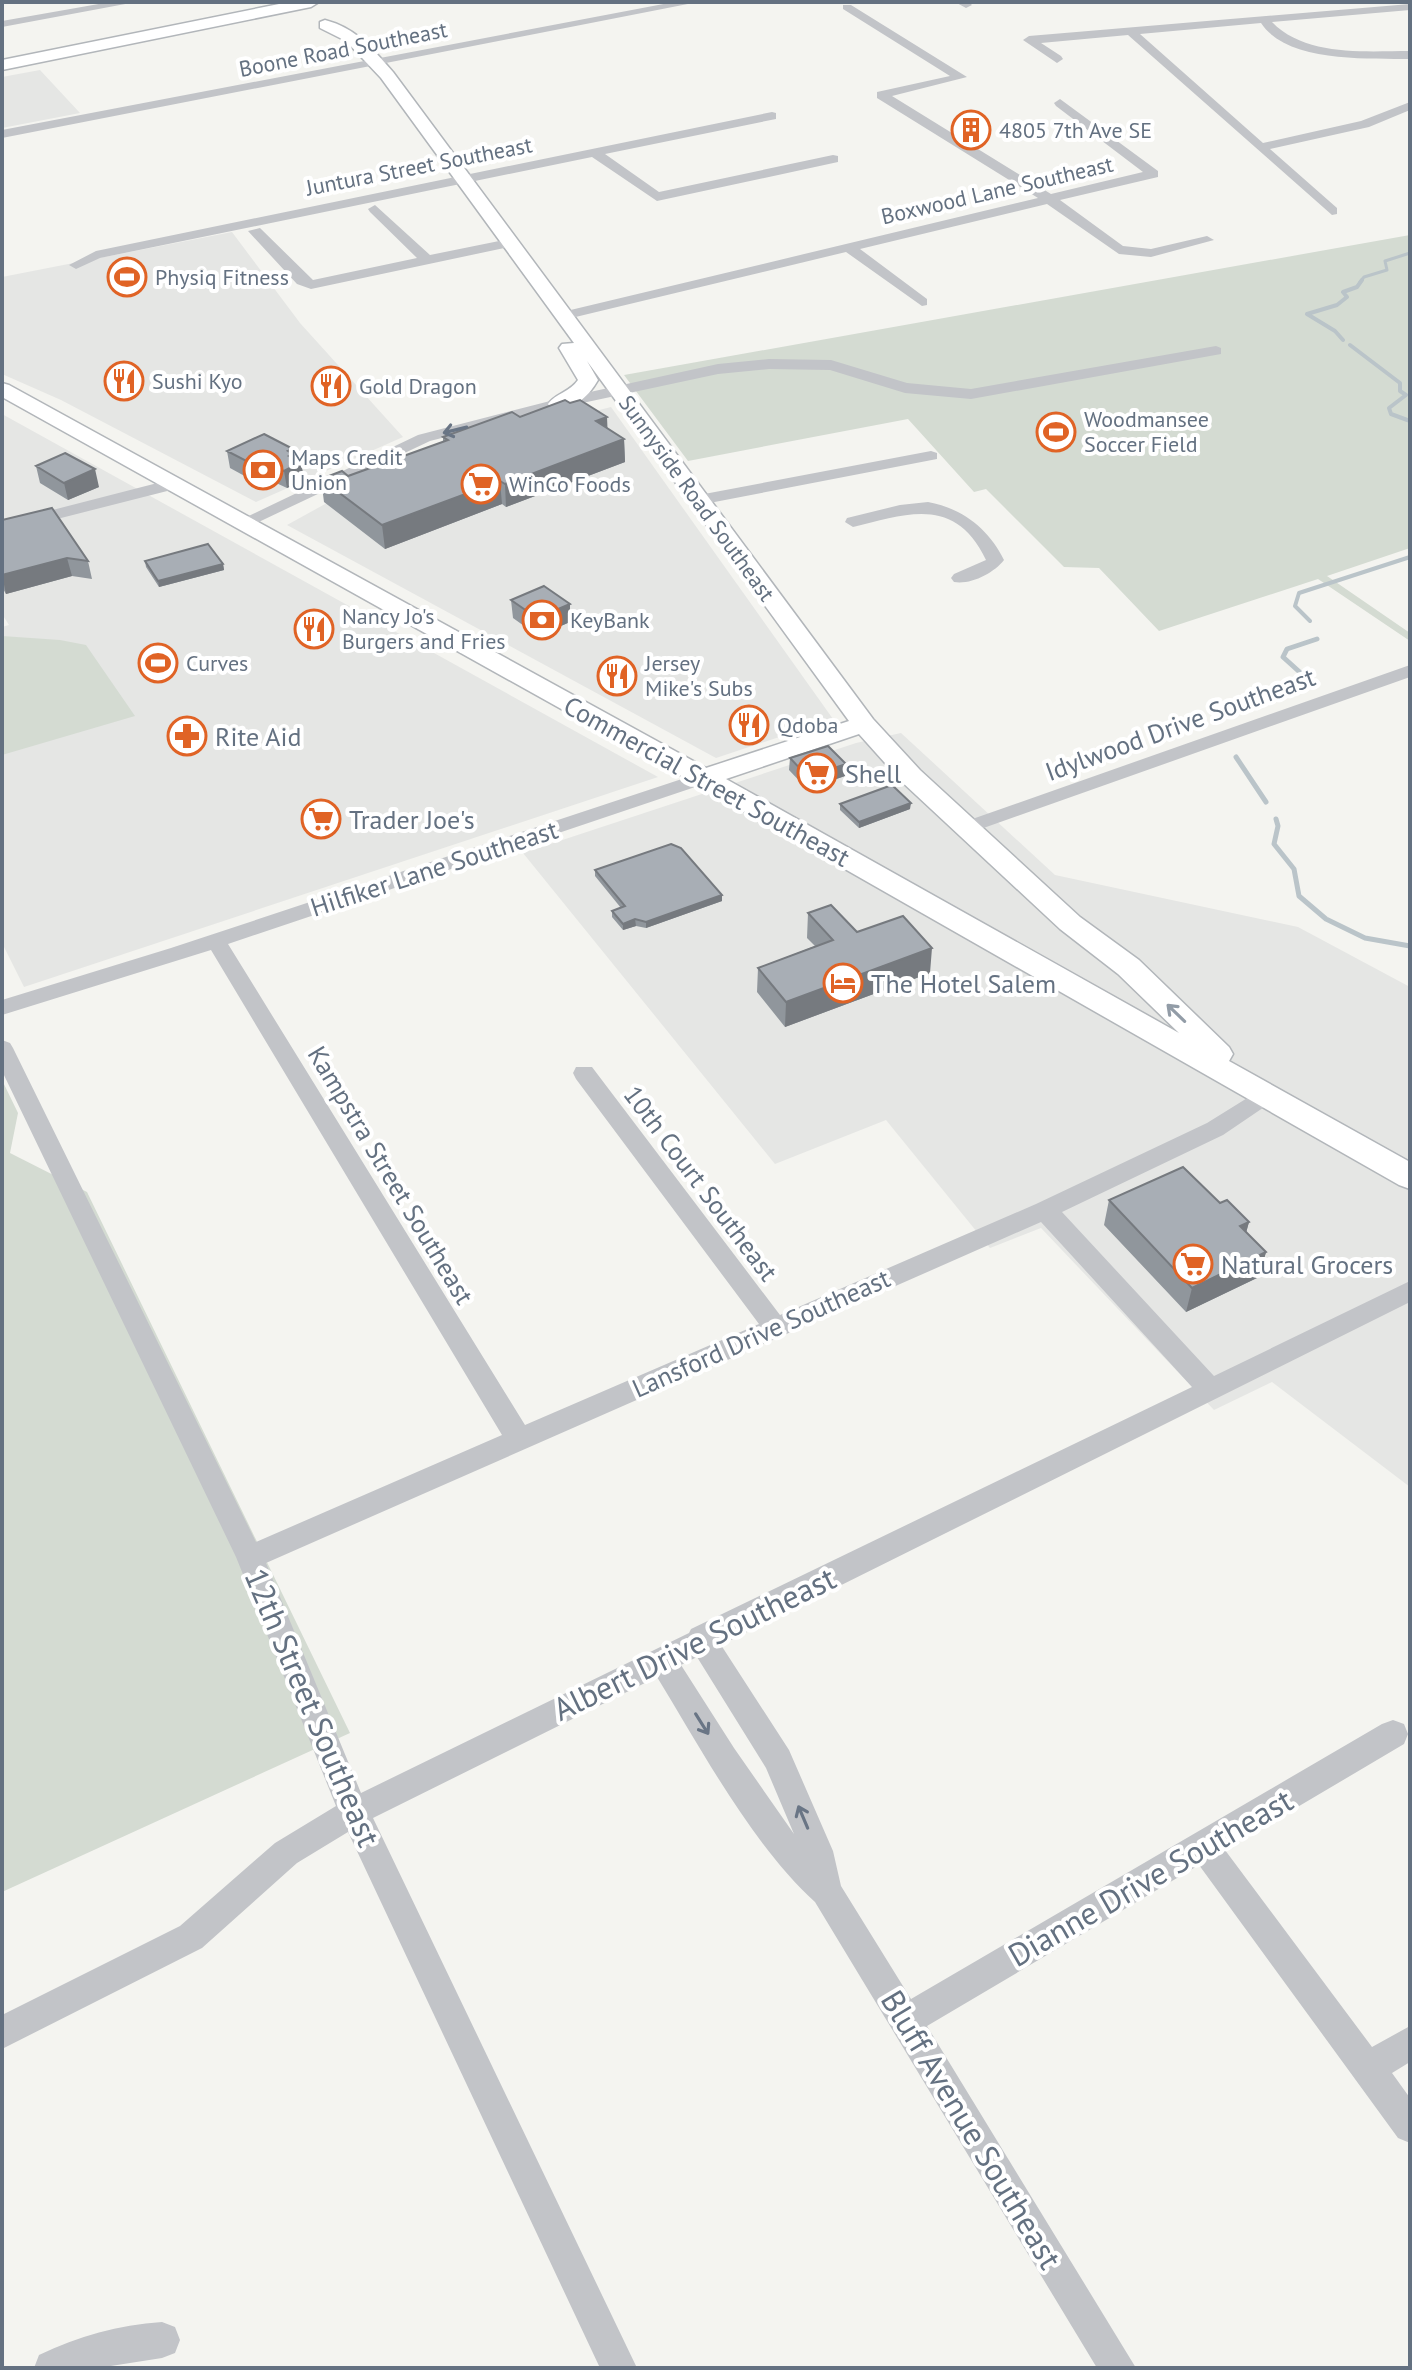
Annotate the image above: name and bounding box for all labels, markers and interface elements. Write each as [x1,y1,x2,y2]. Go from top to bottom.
street label: Boone Road Southeast [236,15,450,83]
building icon: 4805 7th Ave SE [950,109,992,151]
place label: 4805 7th Ave SE [999,116,1152,144]
street label: Juntura Street Southeast [303,130,535,202]
street label: Boxwood Lane Southeast [878,150,1116,230]
sports icon: Physiq Fitness [106,256,148,298]
place label: Physiq Fitness [155,263,289,291]
restaurant icon: Sushi Kyo [103,360,145,402]
restaurant icon: Gold Dragon [310,365,352,407]
place label: Sushi Kyo [152,367,243,395]
place label: Gold Dragon [359,372,477,400]
street label: Sunnyside Road Southeast [613,389,782,607]
place label: Woodmansee Soccer Field [1084,405,1209,458]
sports icon: Woodmansee Soccer Field [1035,411,1077,453]
one-way arrow [442,423,468,438]
place label: Maps Credit Union [291,443,403,496]
bank icon: Maps Credit Union [242,449,284,491]
supermarket icon: WinCo Foods [460,463,502,505]
place label: WinCo Foods [509,470,631,498]
bank icon: KeyBank [521,599,563,641]
place label: Nancy Jo's Burgers and Fries [342,602,506,655]
place label: KeyBank [570,606,650,634]
restaurant icon: Nancy Jo's Burgers and Fries [293,608,335,650]
sports icon: Curves [137,642,179,684]
place label: Curves [186,649,248,677]
place label: Jersey Mike's Subs [644,649,753,702]
restaurant icon: Jersey Mike's Subs [596,655,638,697]
street label: Idylwood Drive Southeast [1041,660,1320,788]
street label: Commercial Street Southeast [558,688,856,874]
restaurant icon: Qdoba [728,704,770,746]
place label: Qdoba [777,711,838,739]
pharmacy icon: Rite Aid [166,715,208,757]
place label: Rite Aid [215,720,301,753]
supermarket icon: Shell [796,752,838,794]
place label: Shell [845,757,902,790]
supermarket icon: Trader Joe's [300,798,342,840]
place label: Trader Joe's [349,803,475,836]
street label: Hilfiker Lane Southeast [306,812,562,924]
hotel icon: The Hotel Salem [822,962,864,1004]
place label: The Hotel Salem [871,967,1056,1000]
one-way arrow [1166,1004,1186,1023]
street label: Kampstra Street Southeast [301,1040,481,1310]
street label: 10th Court Southeast [617,1079,785,1287]
supermarket icon: Natural Grocers [1172,1243,1214,1285]
place label: Natural Grocers [1221,1248,1393,1281]
street label: Lansford Drive Southeast [627,1261,895,1405]
street label: Albert Drive Southeast [546,1556,842,1730]
street label: 12th Street Southeast [235,1562,391,1853]
one-way arrow [694,1712,710,1735]
street label: Dianne Drive Southeast [1000,1778,1300,1976]
one-way arrow [794,1805,809,1830]
street label: Bluff Avenue Southeast [872,1982,1072,2276]

